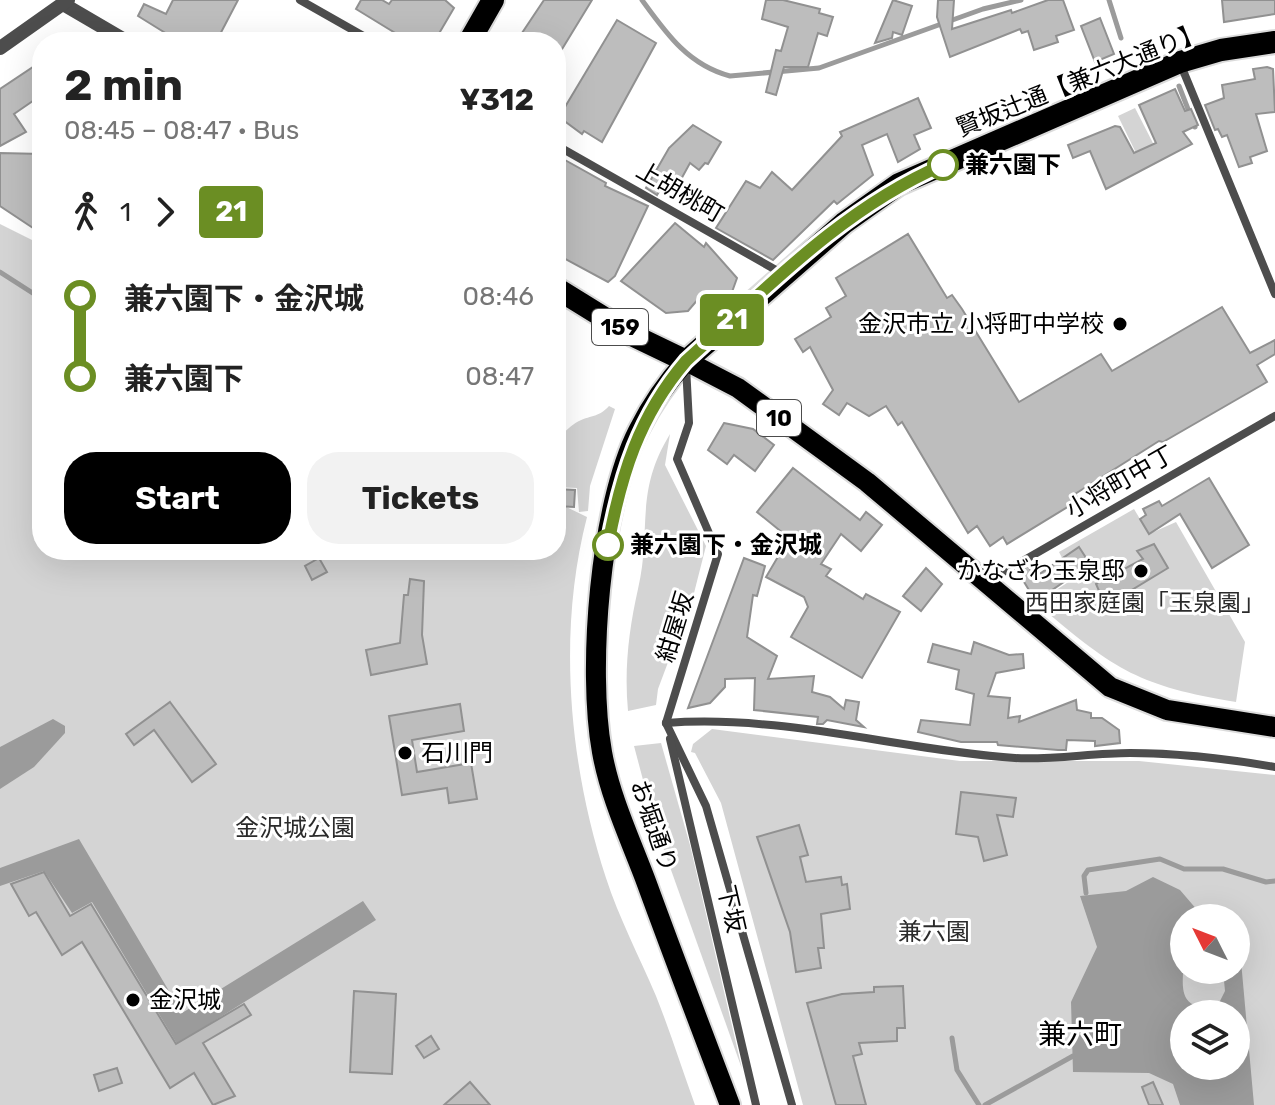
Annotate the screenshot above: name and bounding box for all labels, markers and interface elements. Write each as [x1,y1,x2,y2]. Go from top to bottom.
street label: 賢坂辻通【兼六大通り】 [952,18,1208,142]
text: 2 min [64,59,183,111]
text: ¥312 [460,82,534,118]
text: 08:45 – 08:47 · Bus [64,115,299,146]
marker: 兼六園下 [928,150,958,180]
place label: 兼六園下 [965,151,1061,179]
street label: 上胡桃町 [631,156,729,228]
icon: walk [64,190,108,234]
icon: forward [143,190,187,234]
text: 21 [215,195,247,228]
text: 1 [120,197,131,228]
text: 兼六園下・金沢城 [124,281,364,317]
text: 08:46 [462,281,534,312]
line badge: 21 [696,294,768,346]
text: 21 [716,303,748,336]
road number: 159 [592,309,648,345]
place label: 金沢市立 小将町中学校 [858,310,1104,338]
marker: 金沢市立 小将町中学校 [1111,315,1129,333]
text: 兼六園下 [124,361,244,397]
text: 08:47 [465,361,534,392]
road number: 10 [757,400,801,436]
street label: 小将町中丁 [1061,440,1179,524]
button: Start [64,452,291,544]
button: Tickets [307,452,534,544]
marker: 兼六園下・金沢城 [593,530,623,560]
place label: 兼六園下・金沢城 [630,531,822,559]
place label: かなざわ玉泉邸 [957,557,1125,585]
marker: かなざわ玉泉邸 [1132,562,1150,580]
street label: 紺屋坂 [651,588,699,666]
park label: 西田家庭園「玉泉園」 [1025,589,1265,617]
place label: 石川門 [421,739,493,767]
marker: 石川門 [396,744,414,762]
street label: お堀通り [625,776,683,876]
park label: 金沢城公園 [235,814,355,842]
street label: 下坂 [712,882,750,936]
north arrow [1170,904,1250,984]
map controls [1170,904,1250,1080]
park label: 兼六園 [898,918,970,946]
place label: 金沢城 [149,986,221,1014]
marker: 金沢城 [124,991,142,1009]
button: layers [1170,1000,1250,1080]
district label: 兼六町 [1038,1018,1122,1051]

